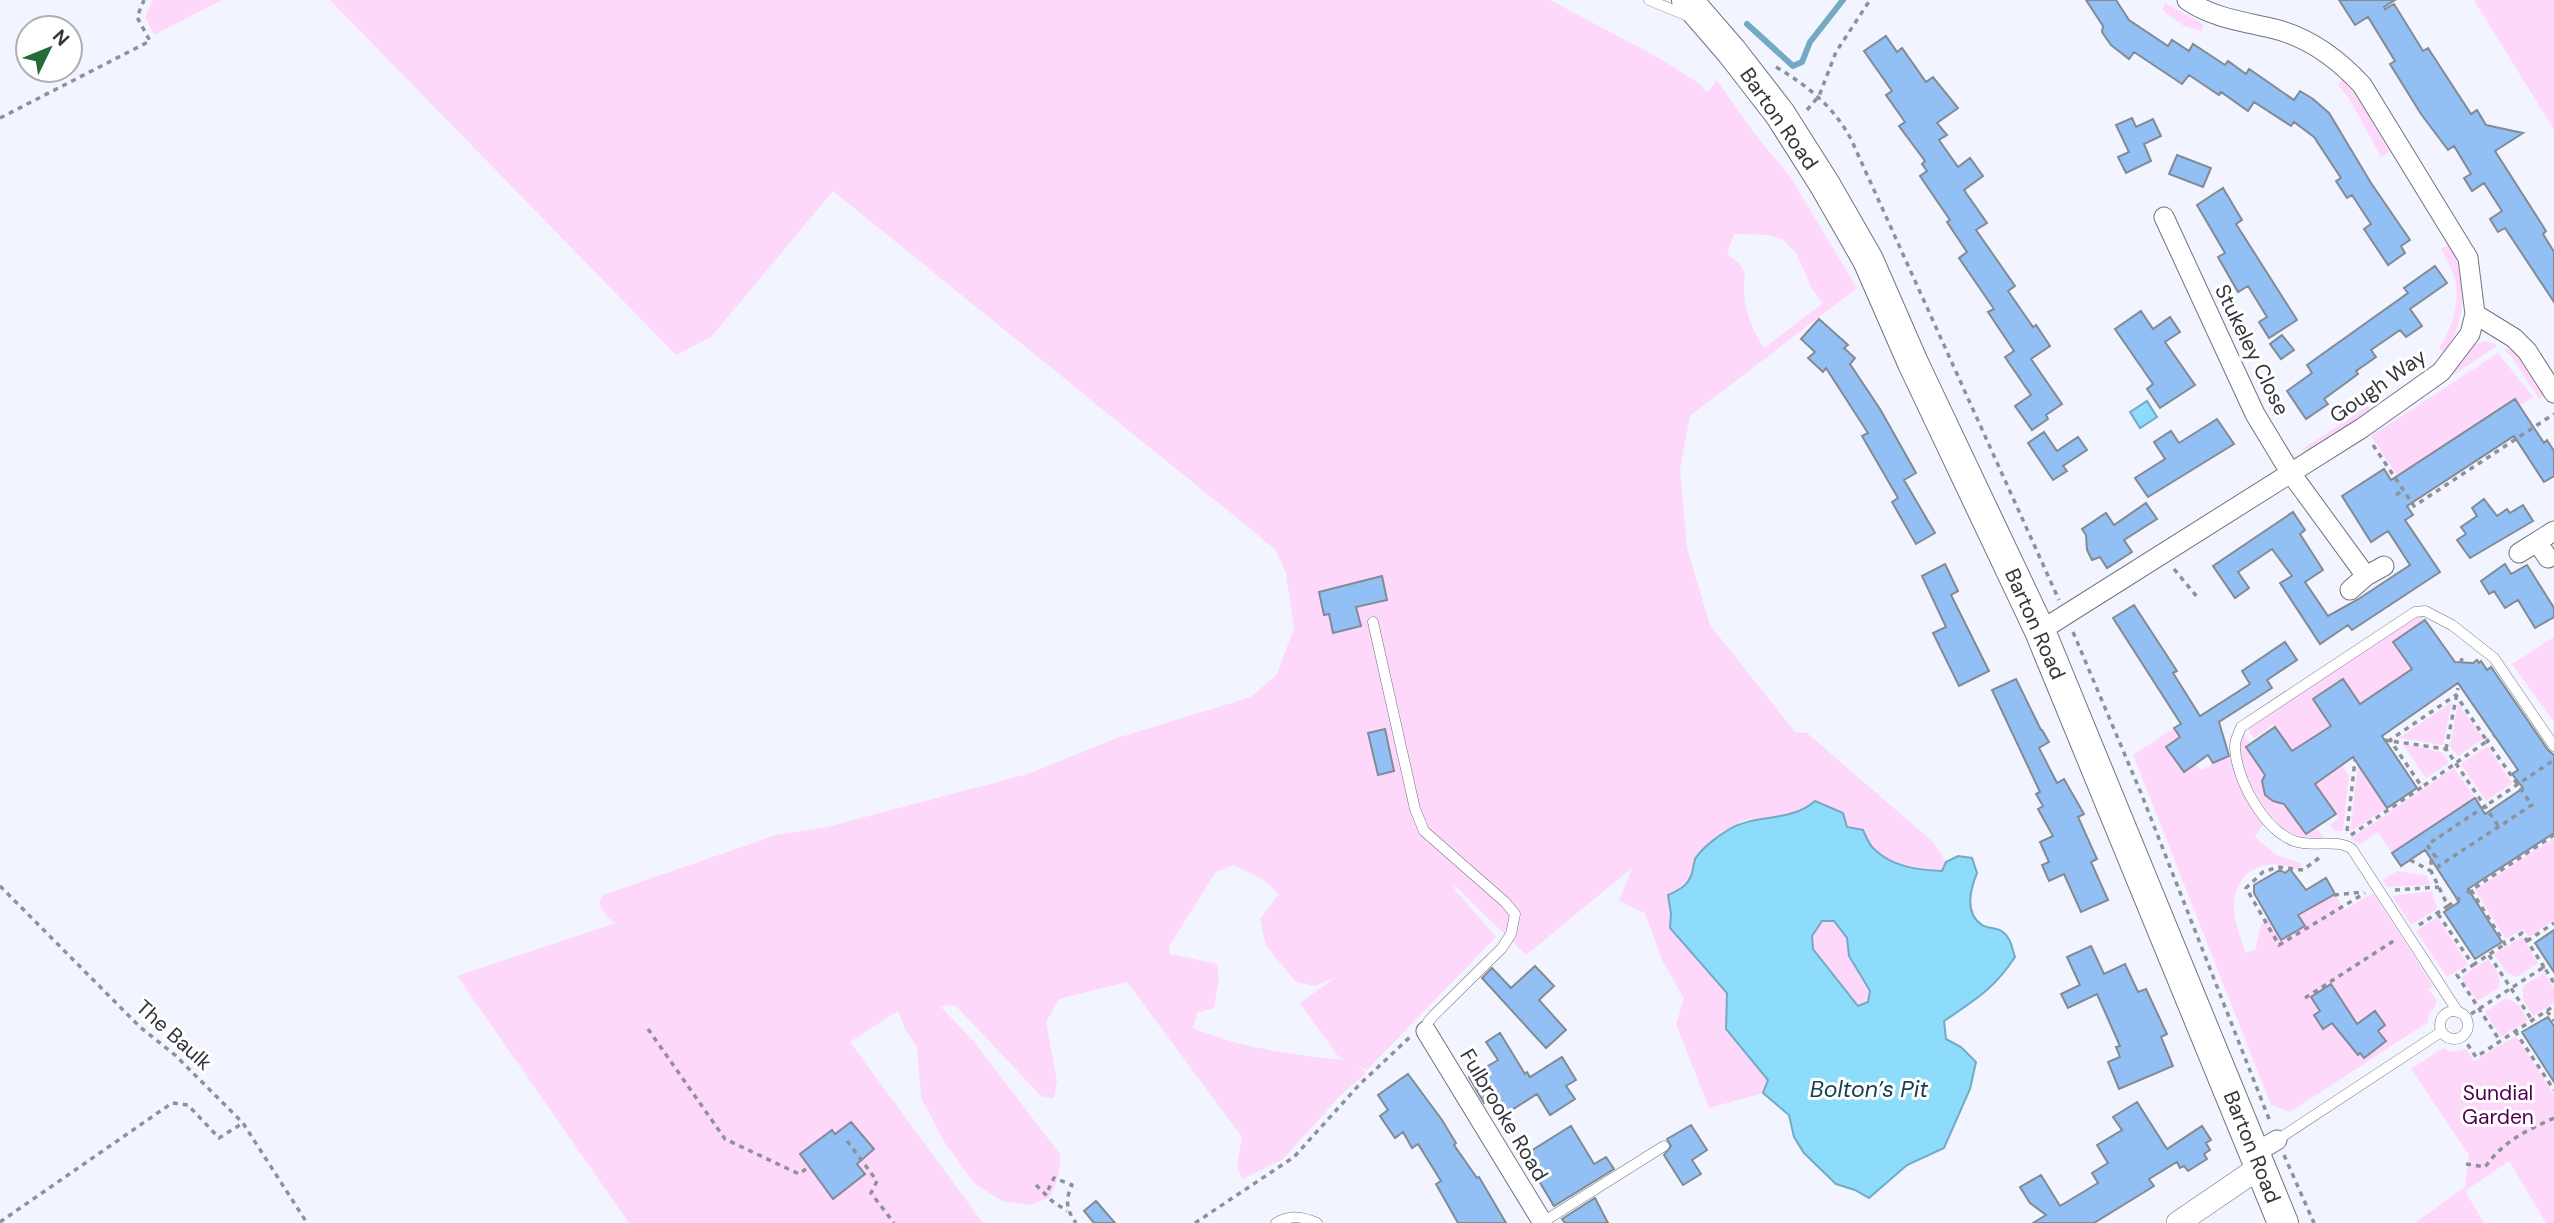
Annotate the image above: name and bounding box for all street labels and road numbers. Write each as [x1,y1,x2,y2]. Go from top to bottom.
street label: Barton Road [1733,62,1825,176]
street label: Stukeley Close [2208,280,2296,420]
street label: Gough Way [2324,342,2432,430]
street label: Barton Road [1998,564,2072,684]
street label: The Baulk [130,994,218,1077]
street label: Fulbrooke Road [1453,1044,1555,1186]
street label: Barton Road [2217,1087,2287,1207]

